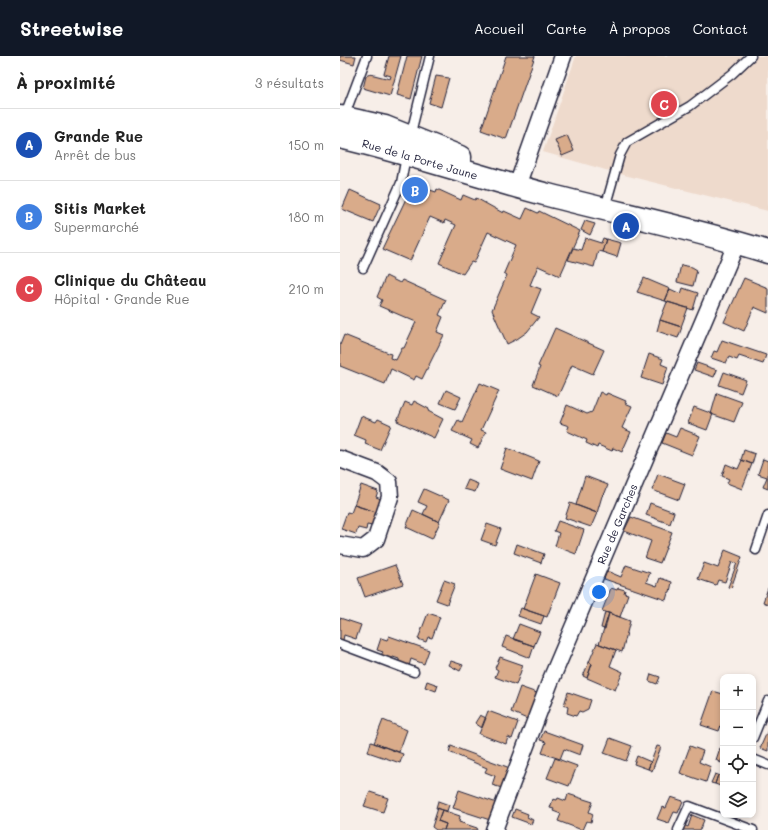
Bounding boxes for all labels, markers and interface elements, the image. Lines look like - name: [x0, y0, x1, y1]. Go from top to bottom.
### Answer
- text: Streetwise: [20, 16, 123, 41]
- text: Accueil: [474, 19, 524, 38]
- text: Carte: [546, 19, 587, 38]
- text: À propos: [609, 19, 671, 38]
- text: Contact: [693, 19, 748, 38]
- text: À proximité: [16, 71, 115, 93]
- text: 3 résultats: [255, 74, 324, 91]
- pin: C: [651, 89, 677, 119]
- text: Grande Rue: [54, 126, 143, 146]
- street label: Rue de la Porte Jaune: [360, 135, 480, 183]
- text: A: [24, 136, 34, 153]
- text: 150 m: [288, 136, 324, 153]
- text: Arrêt de bus: [54, 146, 136, 163]
- pin: B: [402, 175, 428, 205]
- text: Sitis Market: [54, 198, 146, 218]
- text: B: [25, 208, 33, 225]
- text: 180 m: [288, 208, 324, 225]
- pin: A: [613, 211, 639, 241]
- text: Supermarché: [54, 218, 139, 235]
- text: Clinique du Château: [54, 270, 207, 290]
- text: C: [24, 280, 34, 297]
- text: 210 m: [288, 280, 324, 297]
- text: Hôpital · Grande Rue: [54, 290, 189, 307]
- street label: Rue de Garches: [593, 481, 641, 567]
- your location: [589, 582, 609, 602]
- map controls: [720, 674, 756, 818]
- button: +: [720, 674, 756, 710]
- button: −: [720, 710, 756, 746]
- button: locate: [720, 746, 756, 782]
- button: layers: [720, 782, 756, 818]

